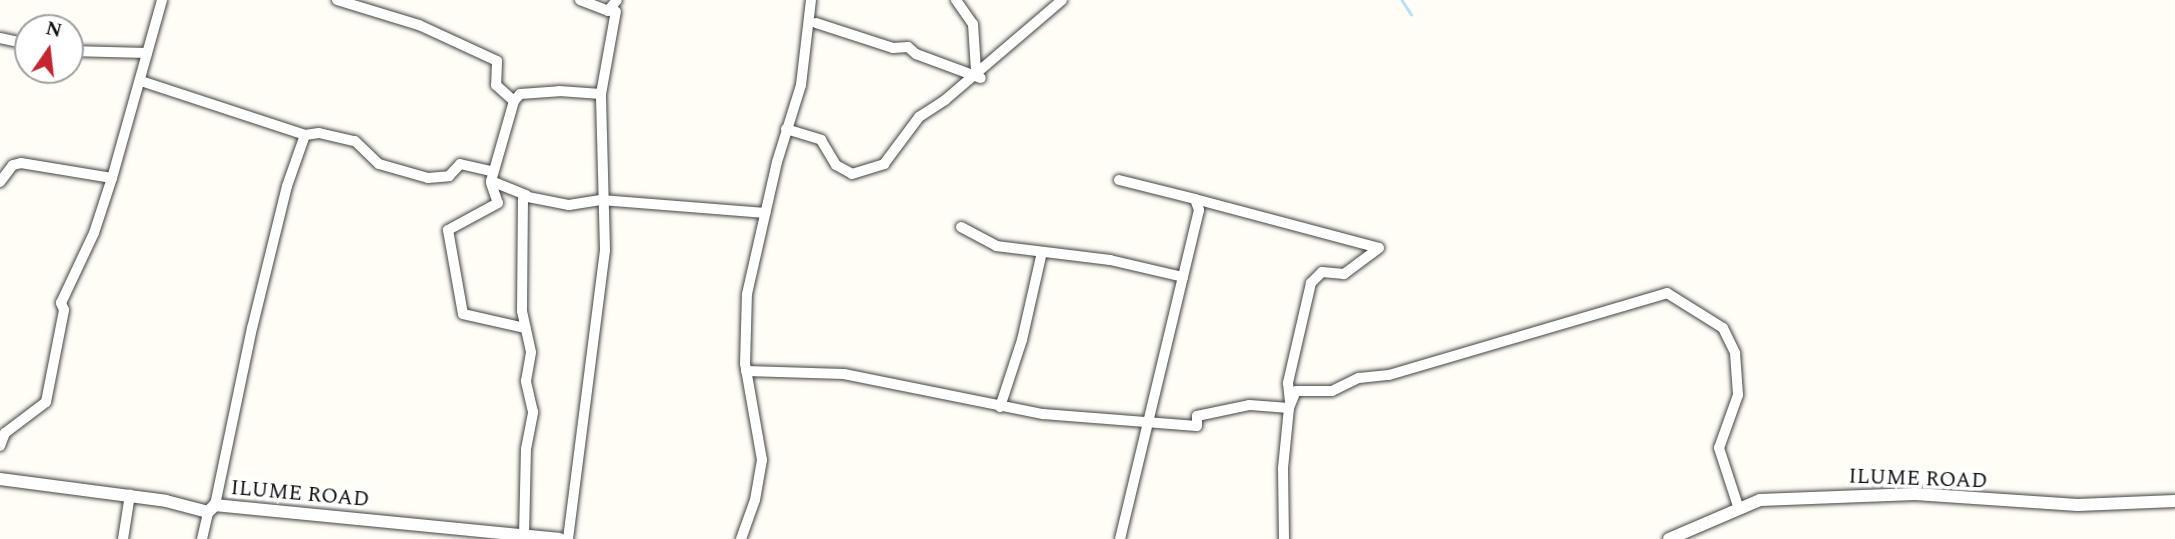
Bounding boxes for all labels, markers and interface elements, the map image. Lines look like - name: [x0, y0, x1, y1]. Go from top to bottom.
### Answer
- north arrow: [14, 14, 84, 84]
- text: N: [43, 14, 65, 46]
- street label: ILUME ROAD: [1848, 464, 1988, 494]
- street label: ILUME ROAD: [230, 475, 370, 513]

